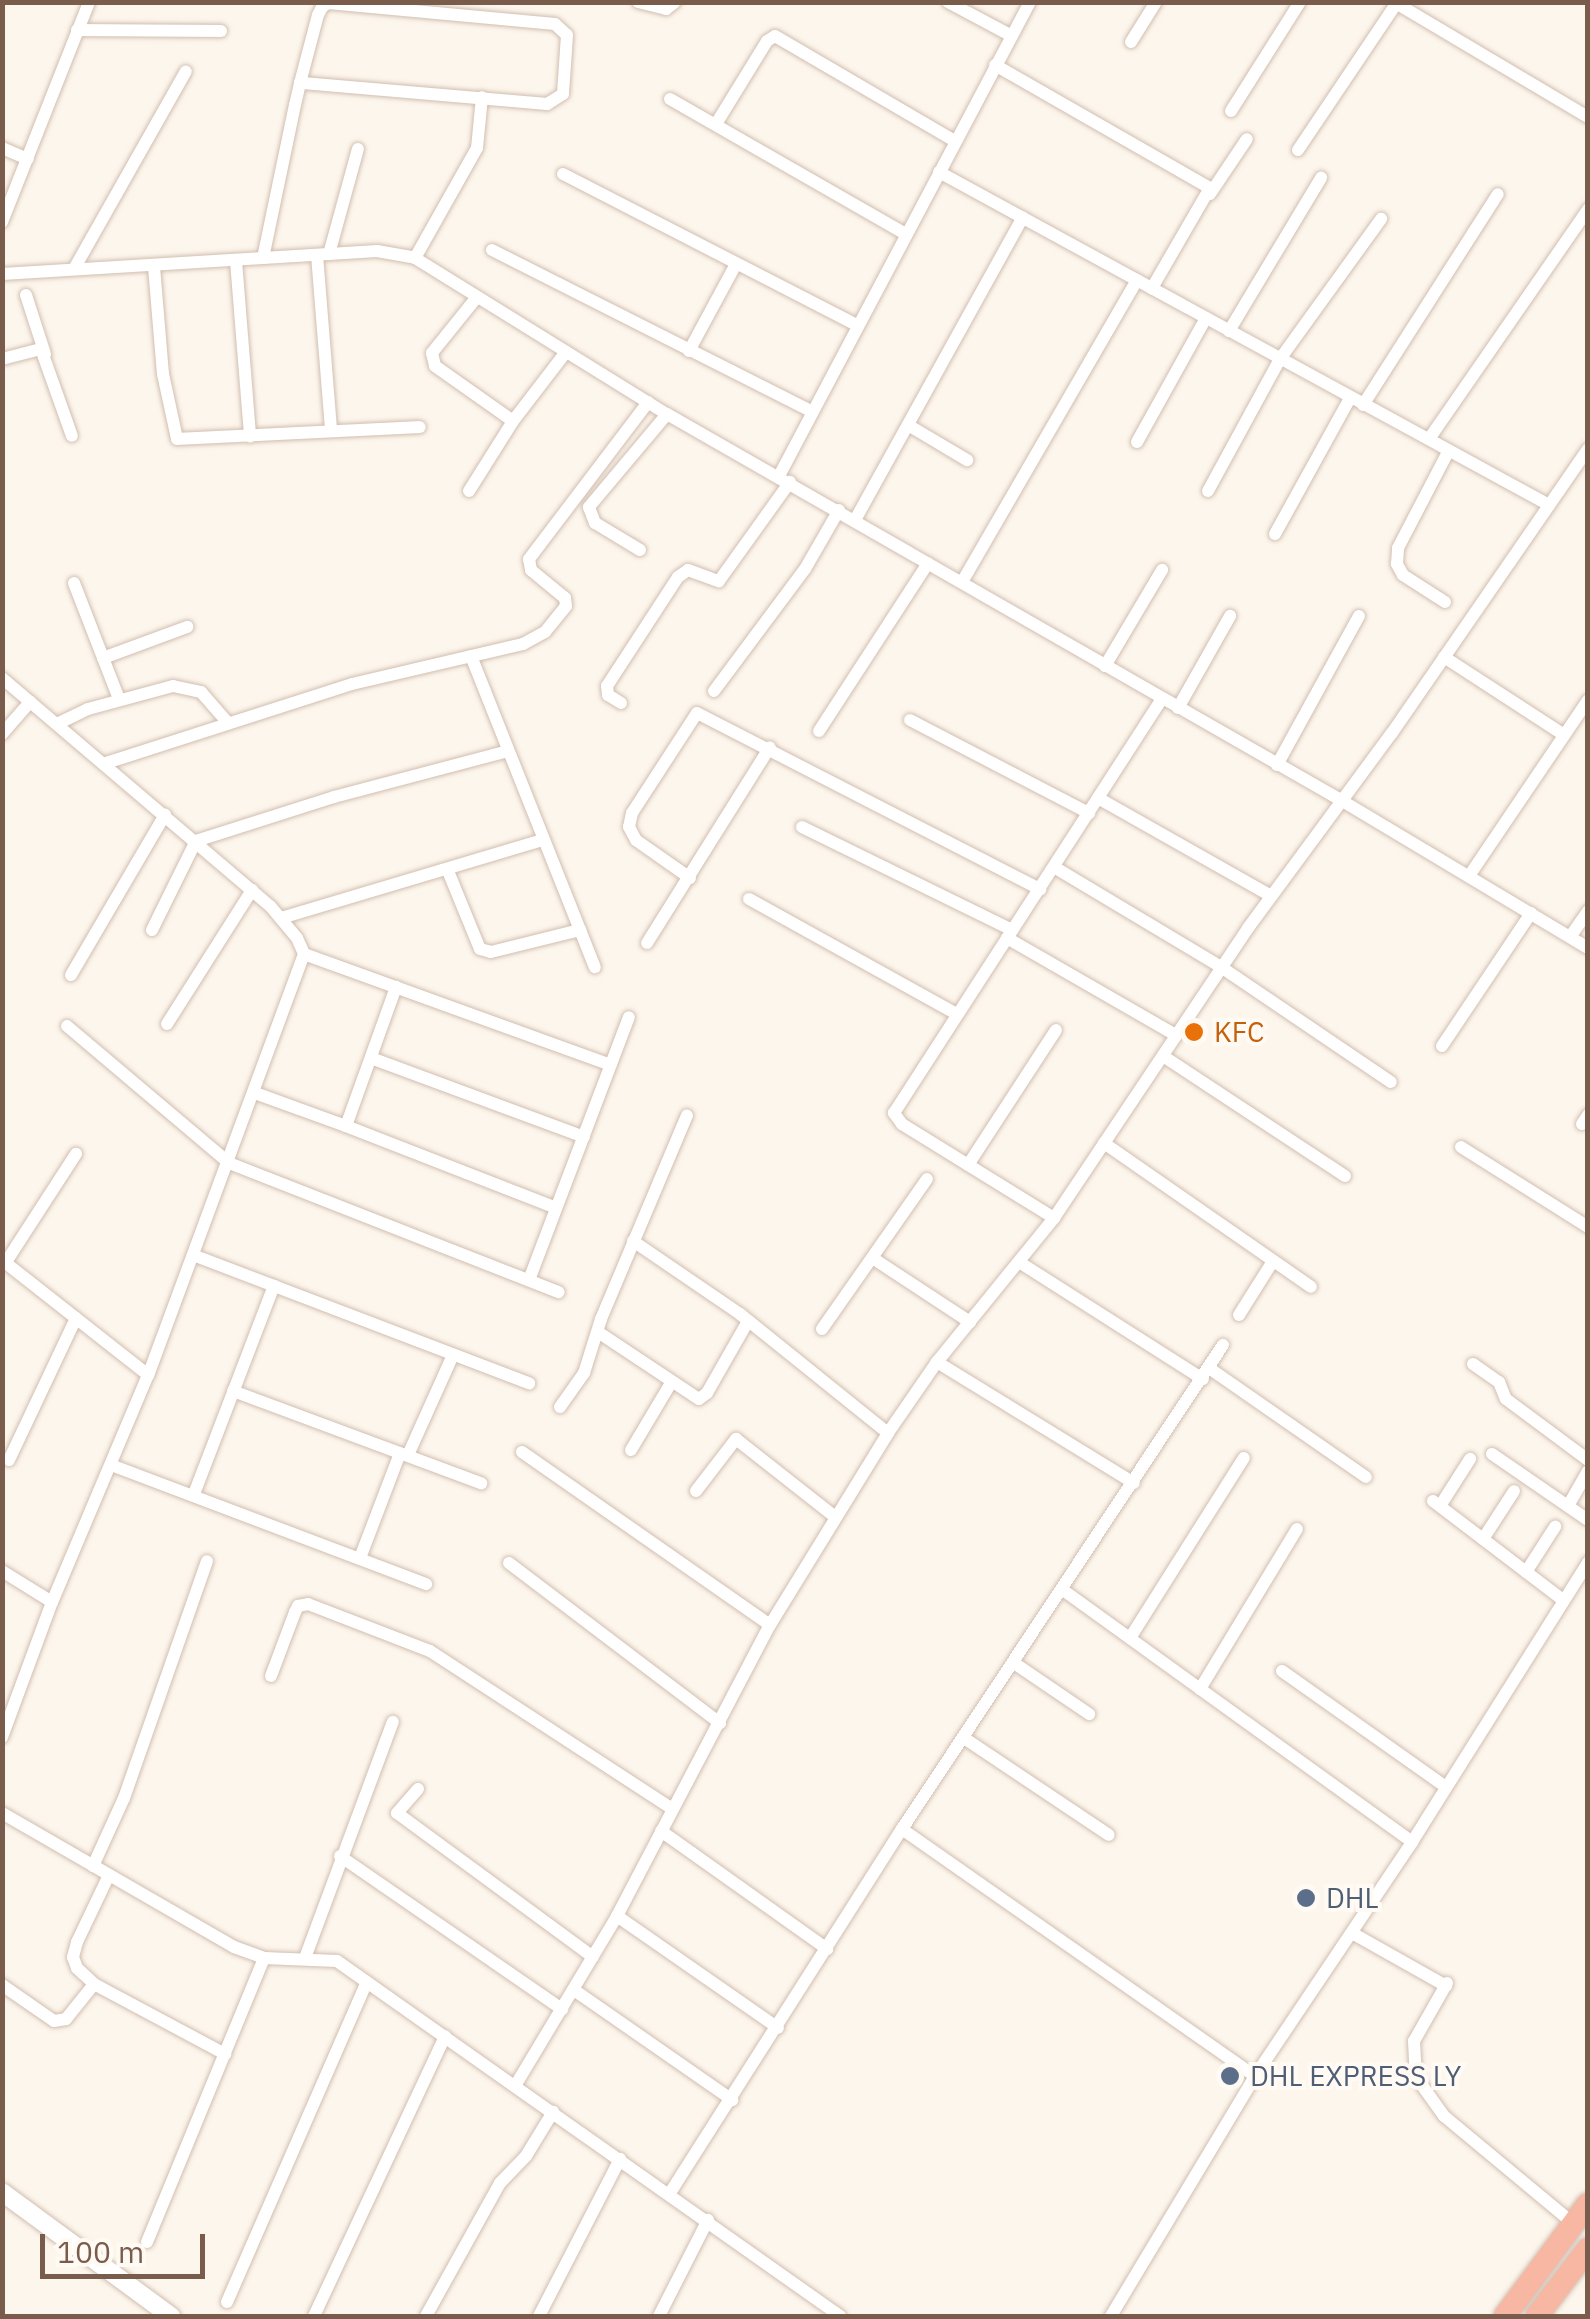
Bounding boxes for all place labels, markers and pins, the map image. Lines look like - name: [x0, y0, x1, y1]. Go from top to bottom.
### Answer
- place label: KFC: [1214, 1015, 1264, 1049]
- marker: KFC: [1183, 1021, 1205, 1043]
- place label: DHL: [1326, 1881, 1379, 1915]
- marker: DHL: [1295, 1887, 1317, 1909]
- place label: DHL EXPRESS LY: [1250, 2059, 1461, 2093]
- marker: DHL EXPRESS LY: [1219, 2065, 1241, 2087]

